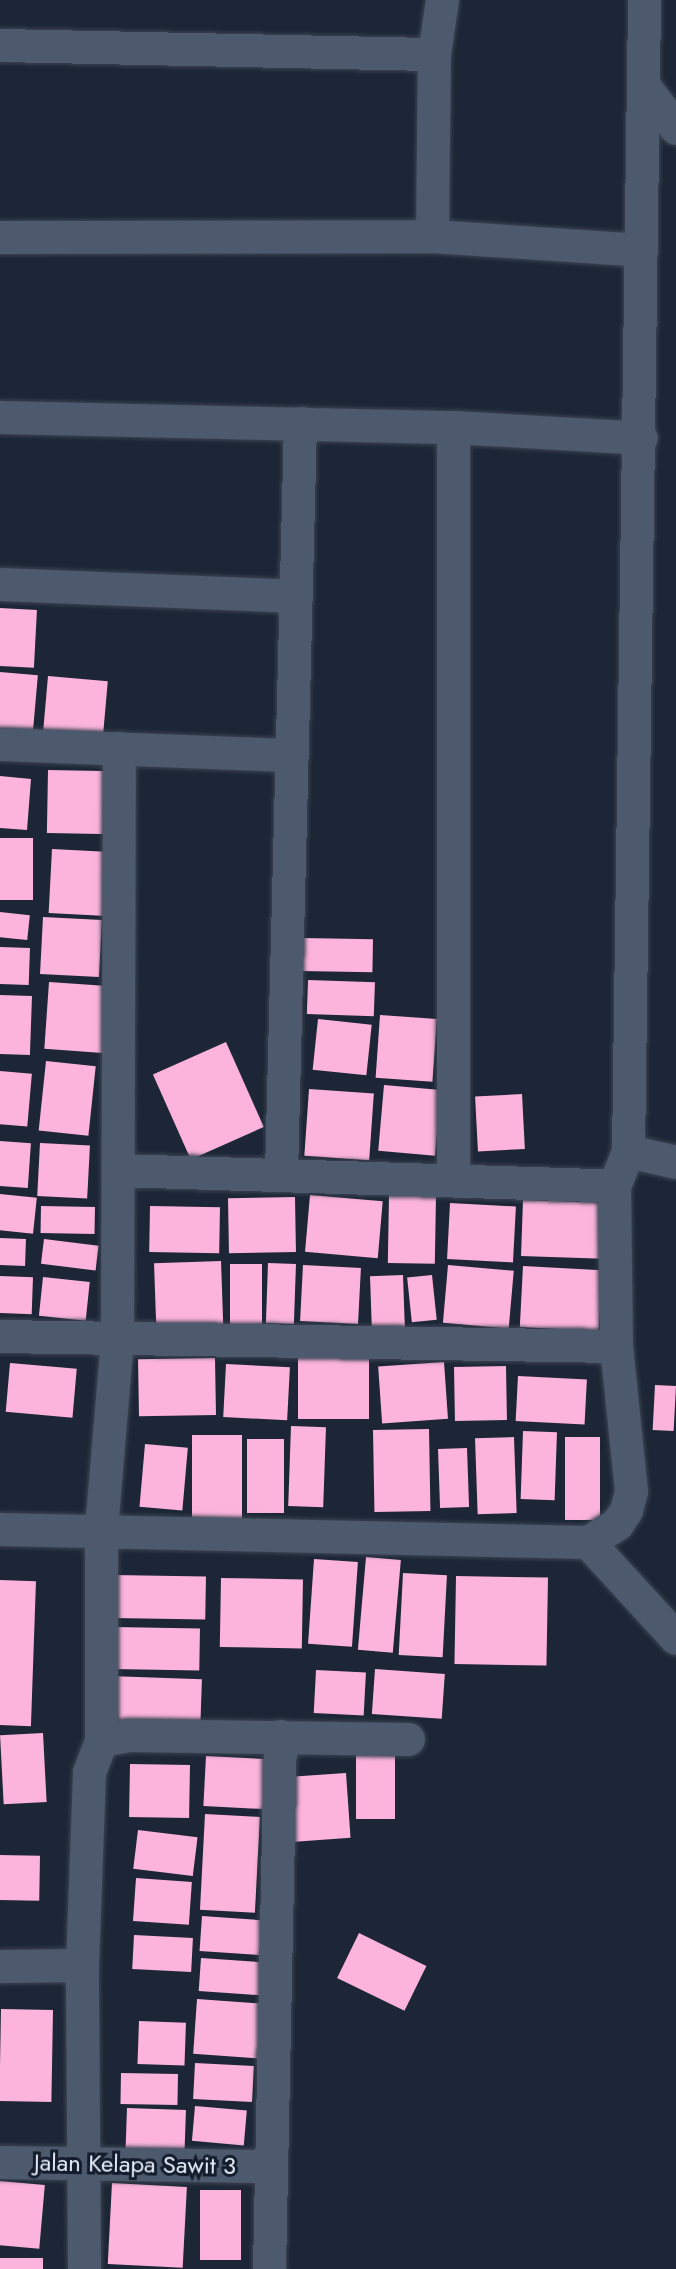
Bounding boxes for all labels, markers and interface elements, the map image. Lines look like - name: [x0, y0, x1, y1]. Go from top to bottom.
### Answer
- street label: Jalan Kelapa Sawit 3: [34, 2148, 236, 2180]

